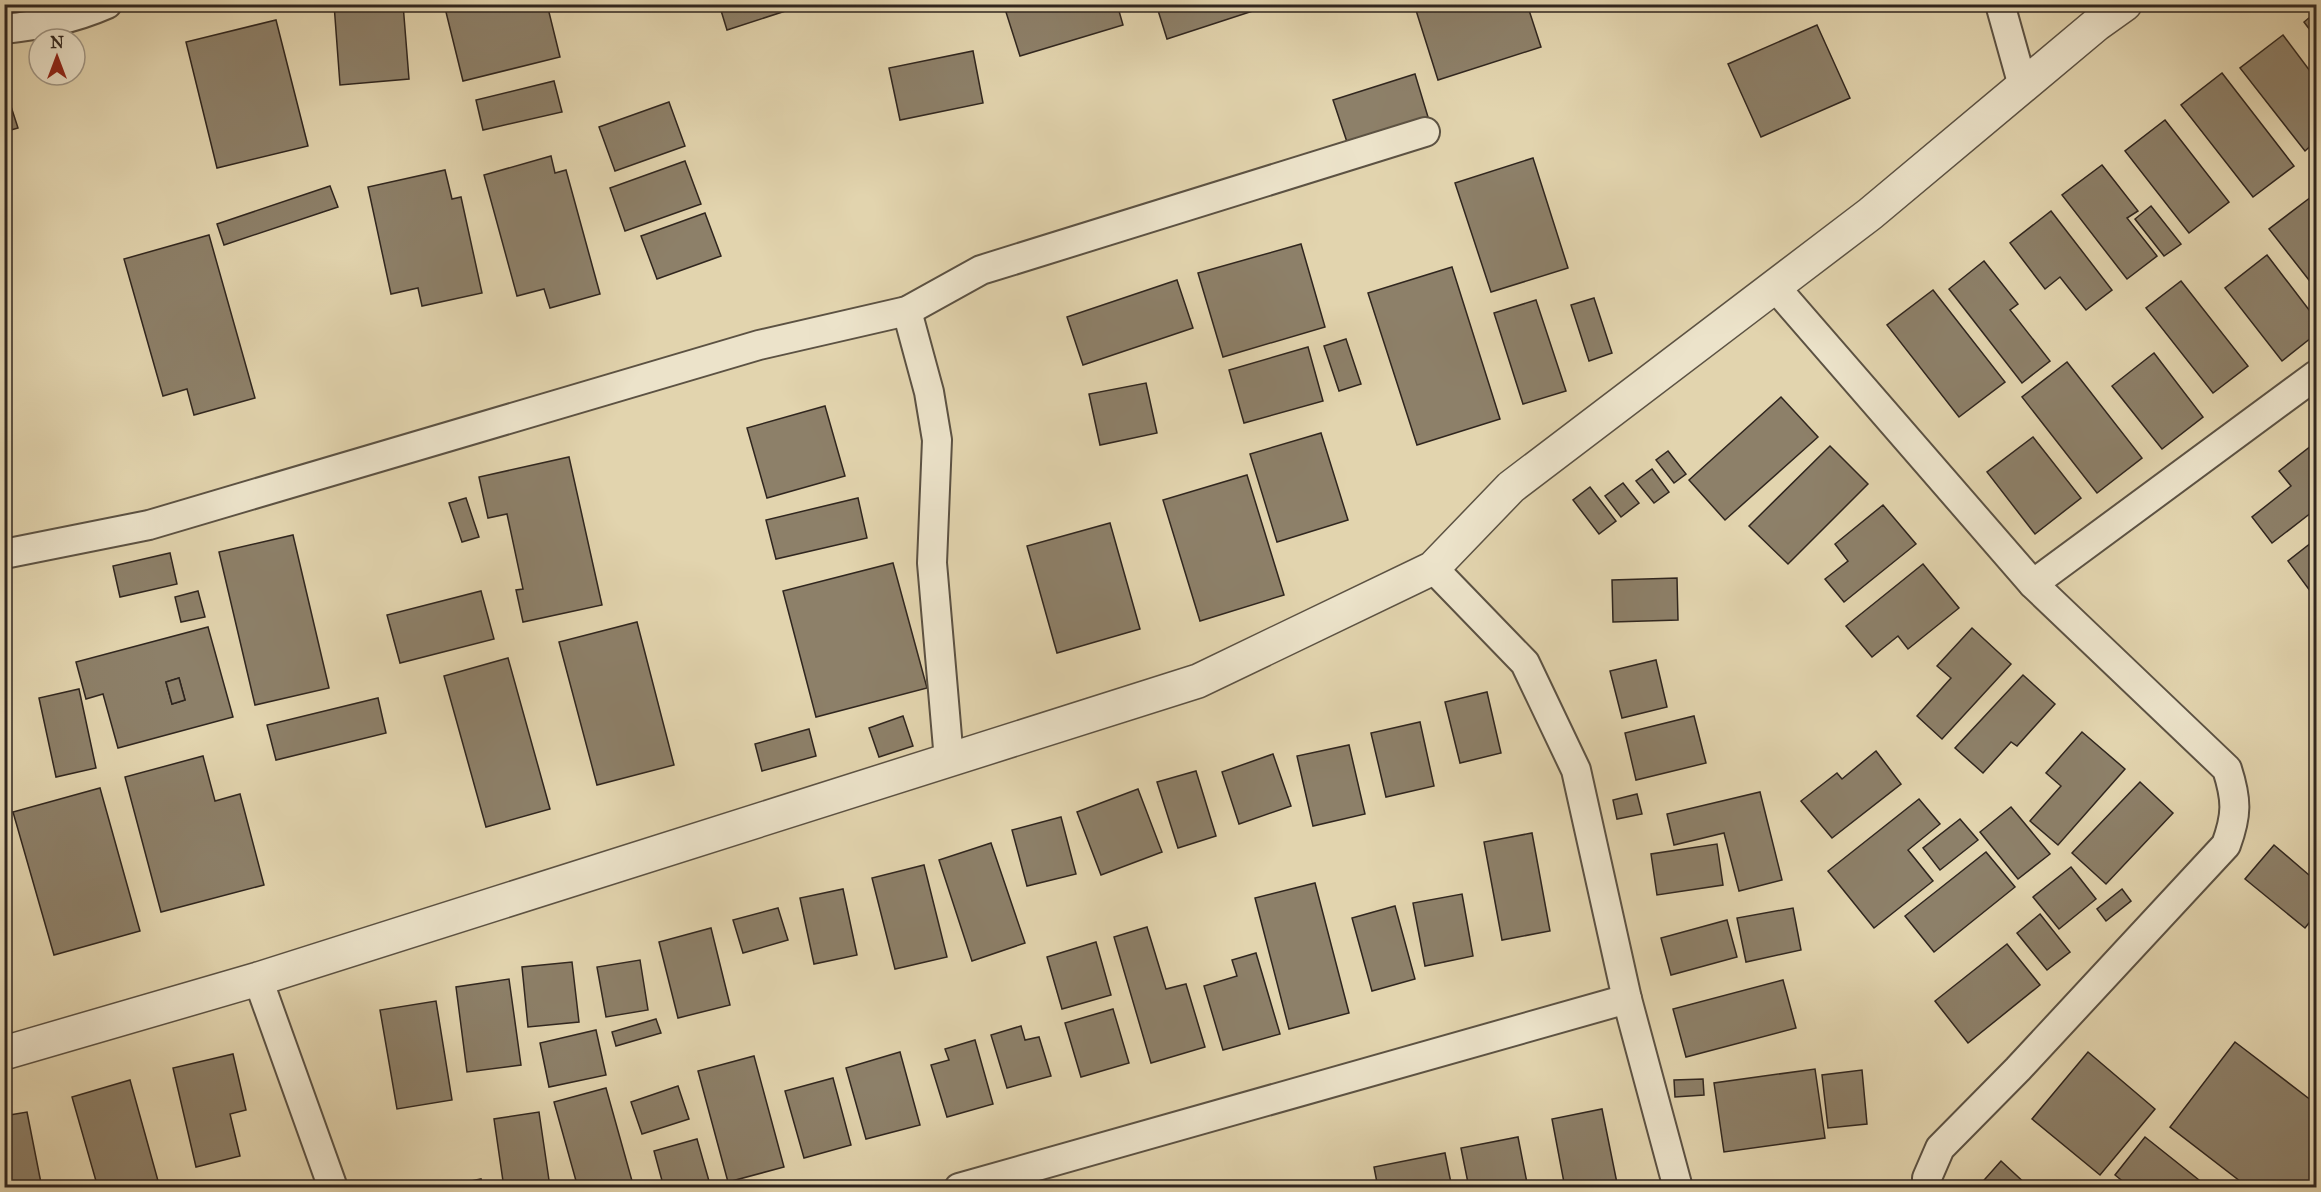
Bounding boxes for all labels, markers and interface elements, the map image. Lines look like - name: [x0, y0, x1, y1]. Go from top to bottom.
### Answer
- north arrow: [27, 27, 87, 87]
- text: N: [50, 33, 64, 52]

